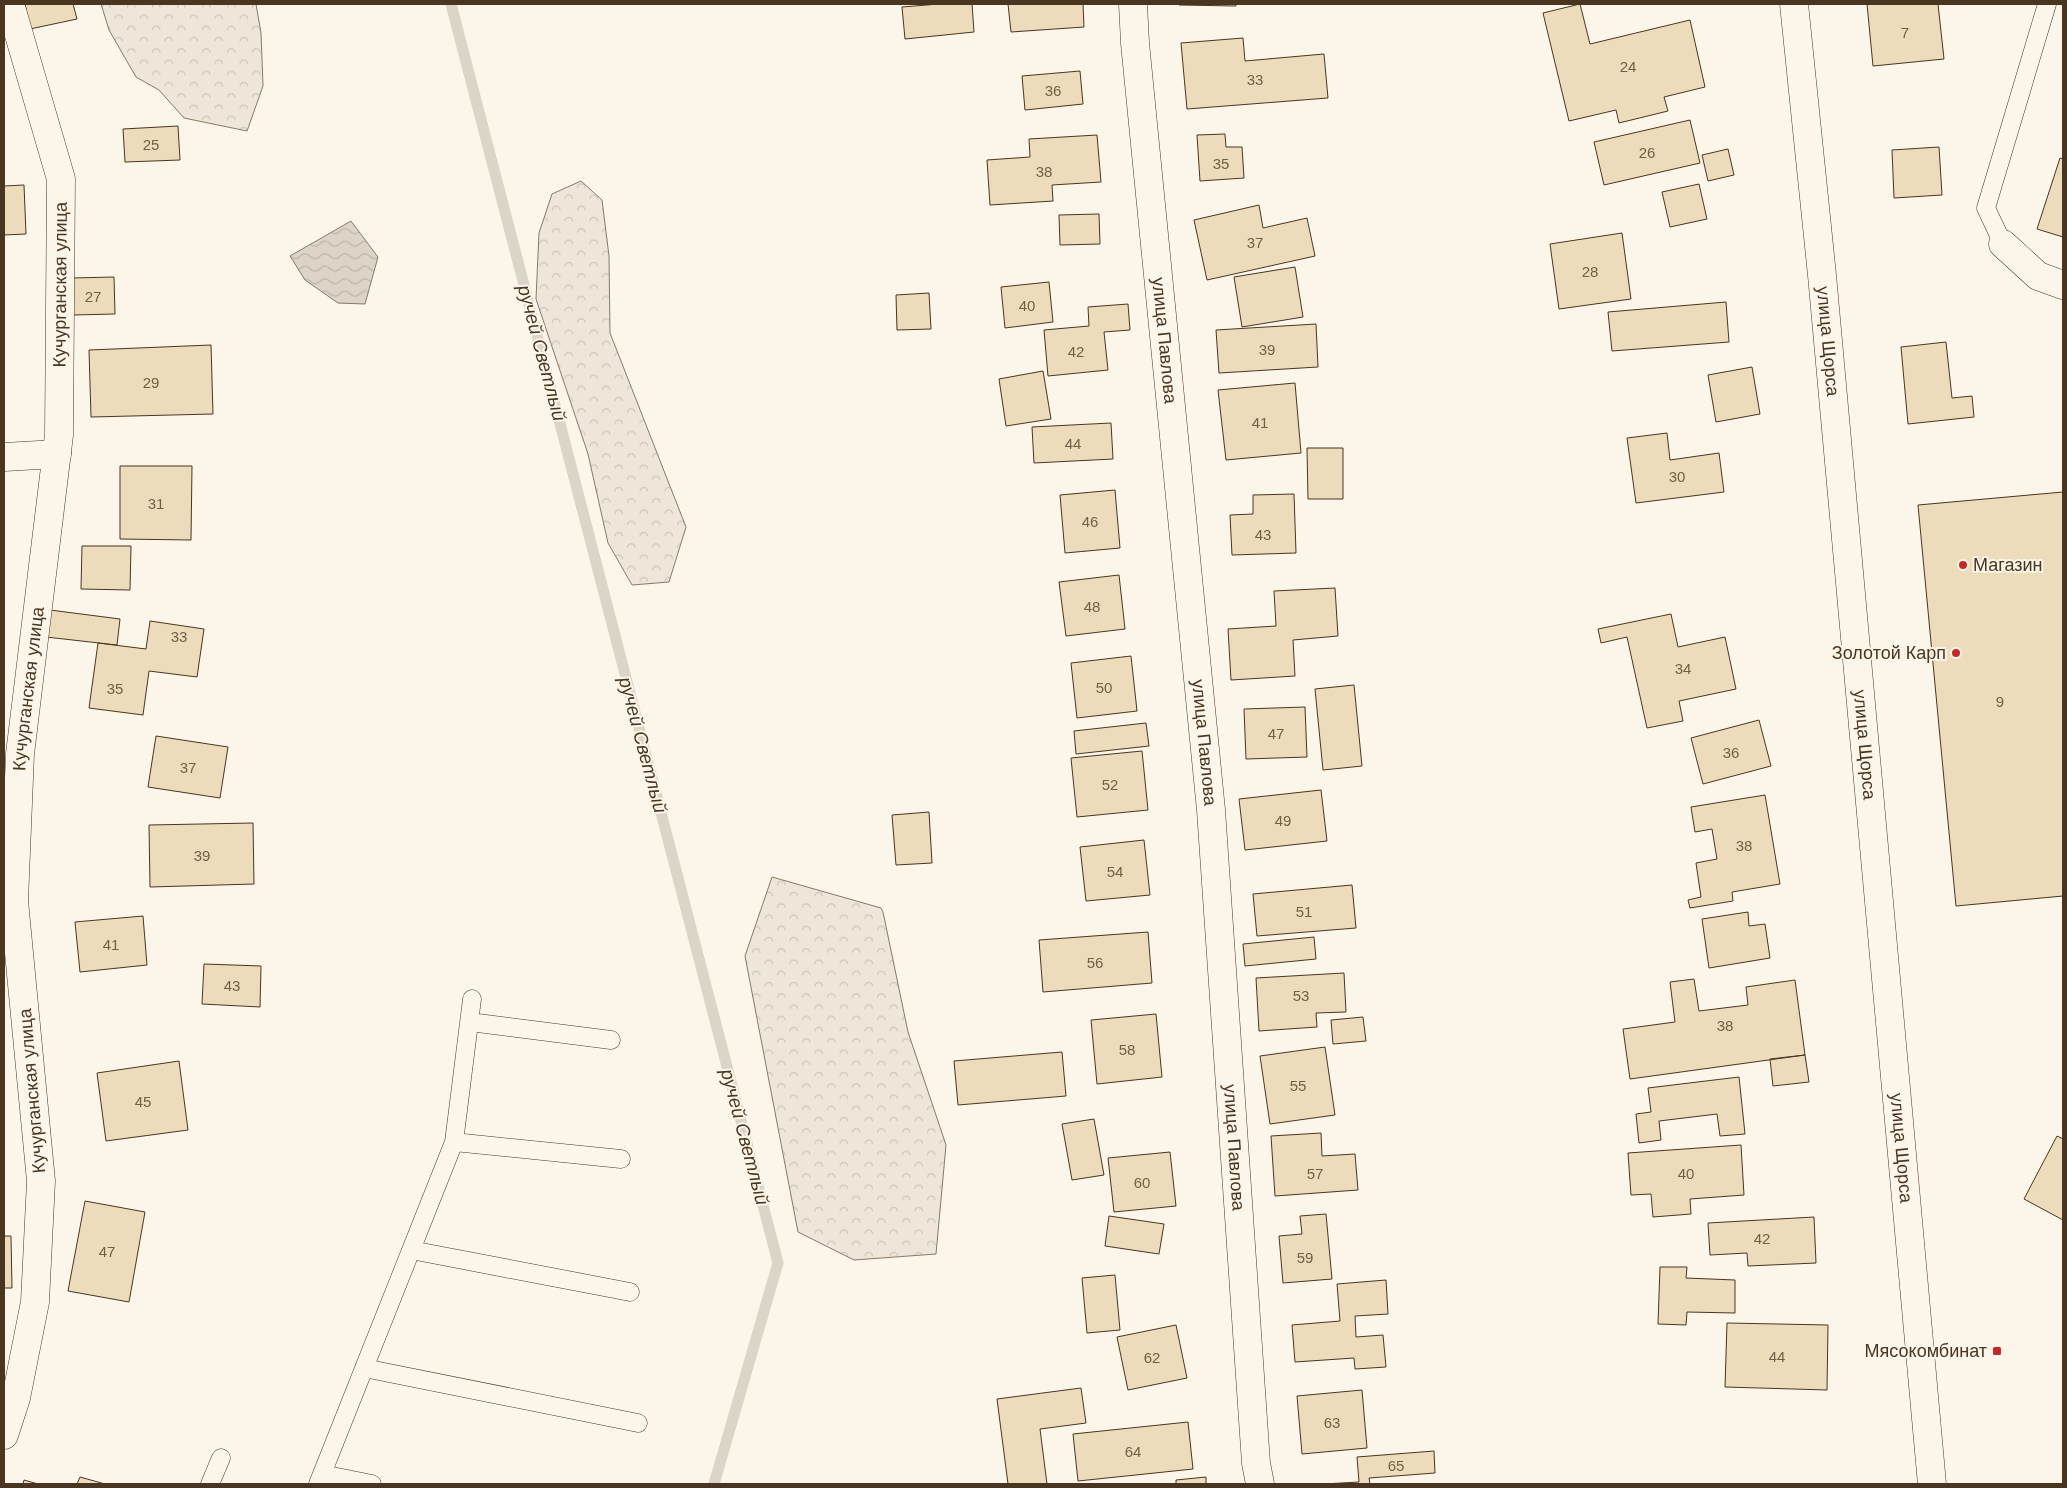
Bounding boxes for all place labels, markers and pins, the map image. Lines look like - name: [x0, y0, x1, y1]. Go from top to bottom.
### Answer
- place label: Магазин: [1973, 555, 2042, 575]
- marker: Магазин: [1957, 559, 1969, 571]
- place label: Золотой Карп: [1832, 643, 1946, 663]
- marker: Золотой Карп: [1950, 647, 1962, 659]
- place label: Мясокомбинат: [1865, 1341, 1987, 1361]
- marker: Мясокомбинат: [1991, 1345, 2003, 1357]

